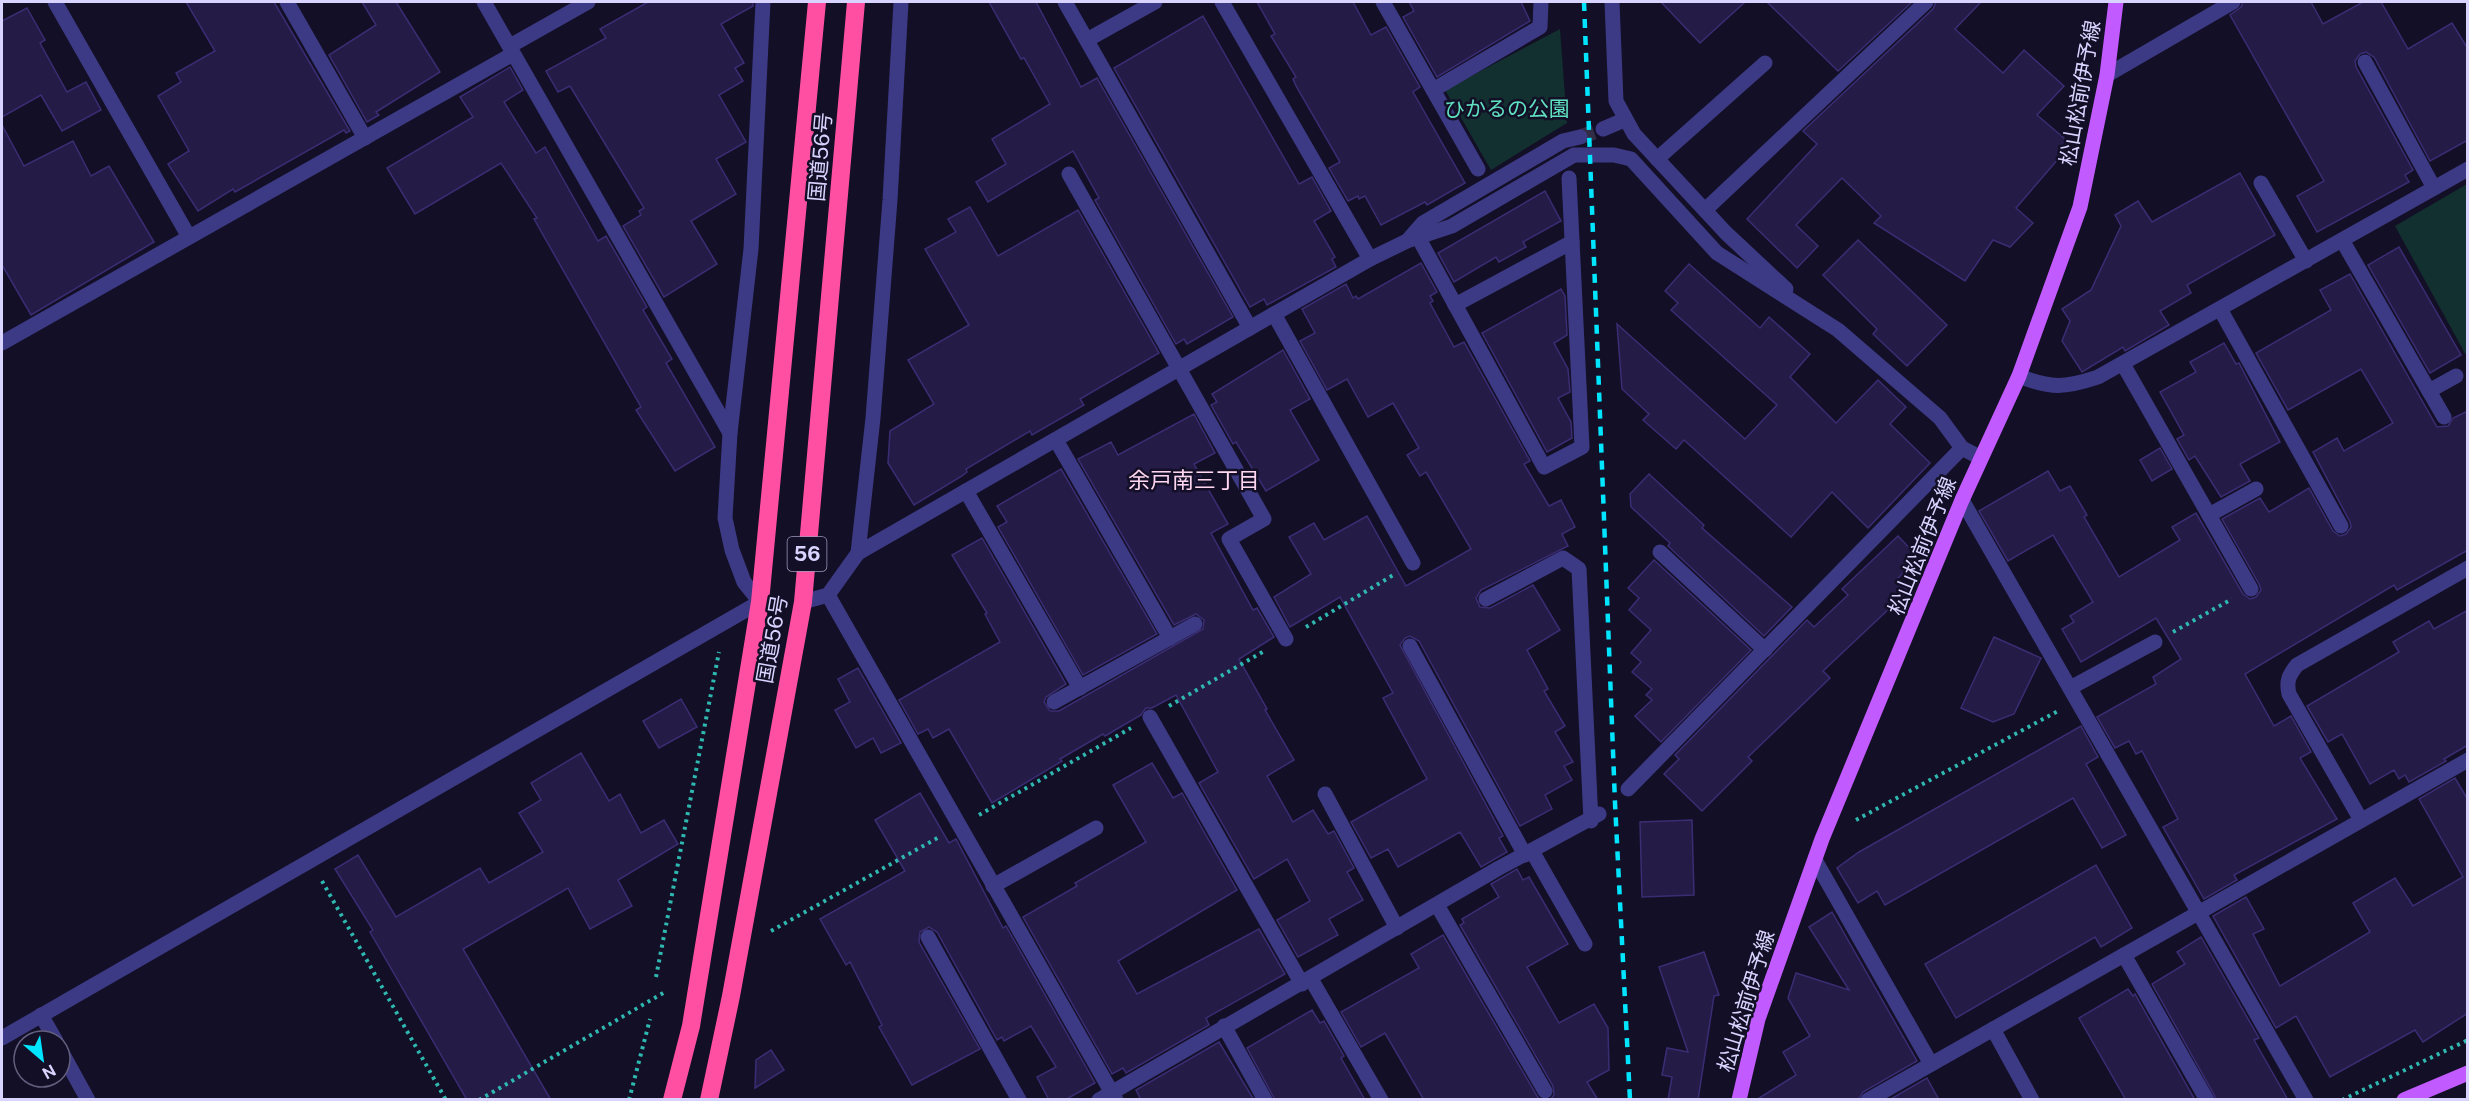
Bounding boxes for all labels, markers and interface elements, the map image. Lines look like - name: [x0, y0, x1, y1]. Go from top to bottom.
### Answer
- street label: 松山松前伊予線: [2055, 18, 2105, 168]
- park label: ひかるの公園: [1444, 96, 1570, 121]
- street label: 国道56号: [804, 111, 836, 203]
- district label: 余戸南三丁目: [1128, 467, 1260, 493]
- street label: 松山松前伊予線: [1883, 473, 1961, 619]
- road number: 56: [788, 537, 826, 571]
- street label: 国道56号: [752, 593, 792, 685]
- street label: 松山松前伊予線: [1713, 927, 1779, 1075]
- north arrow: [12, 1029, 72, 1089]
- text: N: [39, 1060, 59, 1083]

